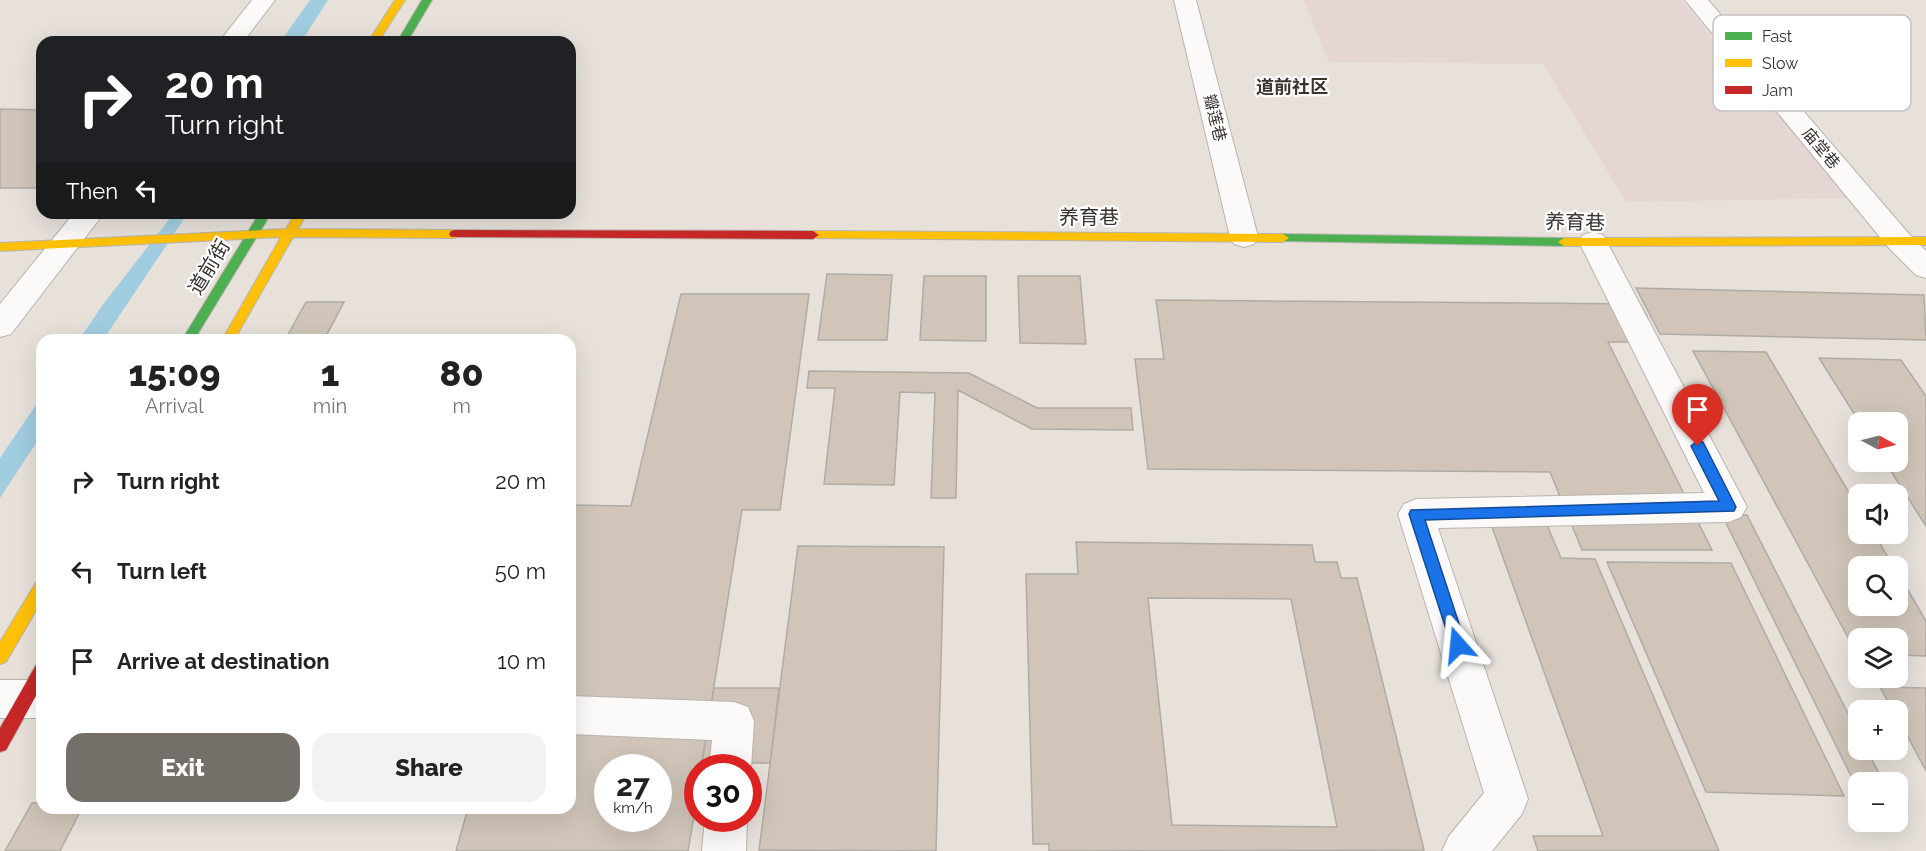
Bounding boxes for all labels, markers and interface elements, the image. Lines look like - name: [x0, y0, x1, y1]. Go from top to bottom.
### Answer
- legend: [1713, 15, 1911, 111]
- text: Fast: [1762, 27, 1793, 46]
- text: Slow: [1762, 54, 1798, 73]
- text: 20 m: [165, 59, 264, 108]
- icon: right: [66, 60, 144, 138]
- district label: 道前社区: [1256, 76, 1328, 97]
- text: Jam: [1762, 81, 1793, 100]
- street label: 瓣莲巷: [1200, 92, 1230, 144]
- text: Turn right: [165, 109, 284, 140]
- street label: 庙堂巷: [1798, 124, 1844, 172]
- icon: left: [130, 174, 163, 207]
- text: Then: [66, 178, 118, 204]
- street label: 养育巷: [1059, 205, 1119, 229]
- street label: 养育巷: [1545, 209, 1605, 235]
- street label: 道前街: [183, 235, 235, 299]
- text: 15:09: [128, 352, 220, 394]
- text: 1: [321, 352, 339, 394]
- text: 80: [440, 352, 484, 394]
- pin: [1672, 384, 1723, 446]
- icon: arrive: [1681, 393, 1714, 426]
- text: Arrival: [145, 394, 204, 418]
- text: min: [313, 394, 347, 418]
- text: m: [452, 394, 471, 418]
- north arrow: [1848, 412, 1908, 472]
- map controls: [1848, 412, 1908, 832]
- icon: right: [66, 465, 99, 498]
- text: Turn right: [117, 468, 220, 494]
- text: 20 m: [495, 468, 546, 494]
- button: sound: [1848, 484, 1908, 544]
- icon: left: [66, 555, 99, 588]
- button: search: [1848, 556, 1908, 616]
- text: Turn left: [117, 558, 207, 584]
- text: 50 m: [495, 558, 546, 584]
- position arrow: [1426, 613, 1490, 677]
- button: layers: [1848, 628, 1908, 688]
- icon: arrive: [66, 645, 99, 678]
- text: Arrive at destination: [117, 648, 330, 674]
- text: 10 m: [497, 648, 546, 674]
- button: +: [1848, 700, 1908, 760]
- button: Exit: [66, 733, 300, 802]
- button: Share: [312, 733, 546, 802]
- speed limit sign: 30: [684, 754, 762, 832]
- text: 27: [616, 768, 650, 803]
- button: −: [1848, 772, 1908, 832]
- text: km/h: [613, 799, 653, 817]

